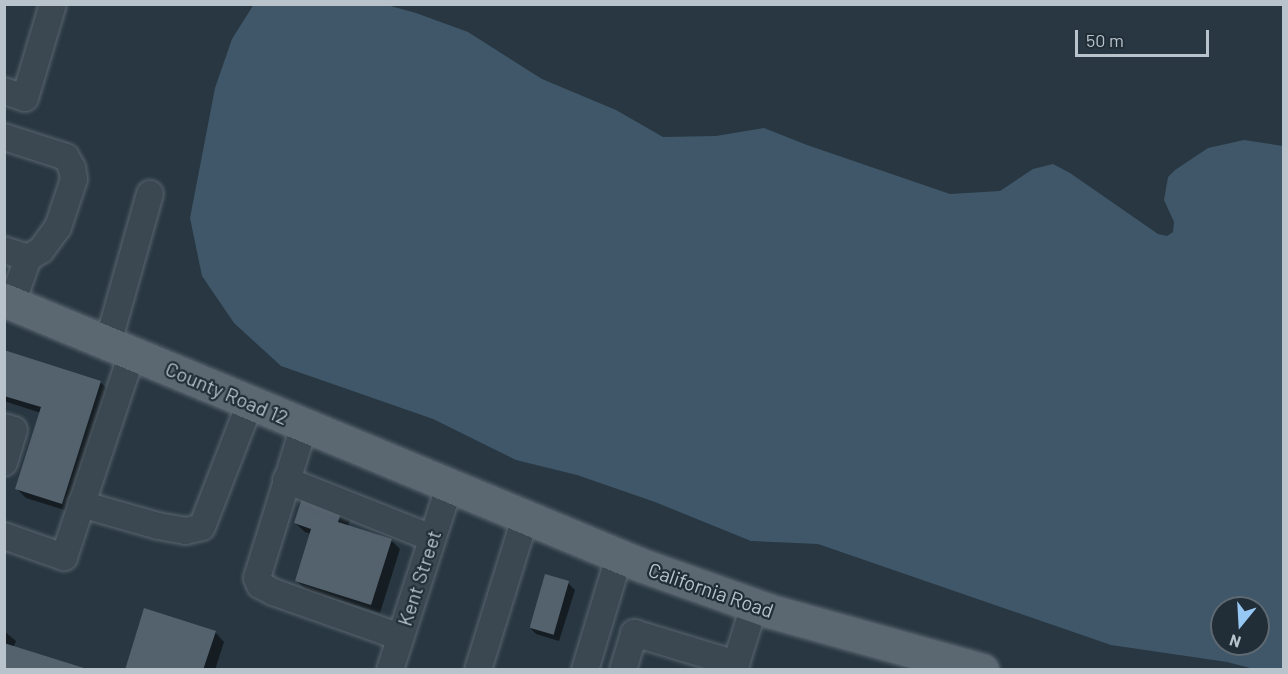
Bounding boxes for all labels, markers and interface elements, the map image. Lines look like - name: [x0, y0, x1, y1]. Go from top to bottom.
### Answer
- scale bar: [1078, 18, 1212, 56]
- text: 50 m: [1086, 29, 1124, 51]
- street label: County Road 12: [162, 356, 292, 430]
- street label: Kent Street: [392, 527, 446, 629]
- street label: California Road: [645, 557, 777, 623]
- north arrow: [1210, 596, 1270, 656]
- text: N: [1227, 631, 1243, 652]

